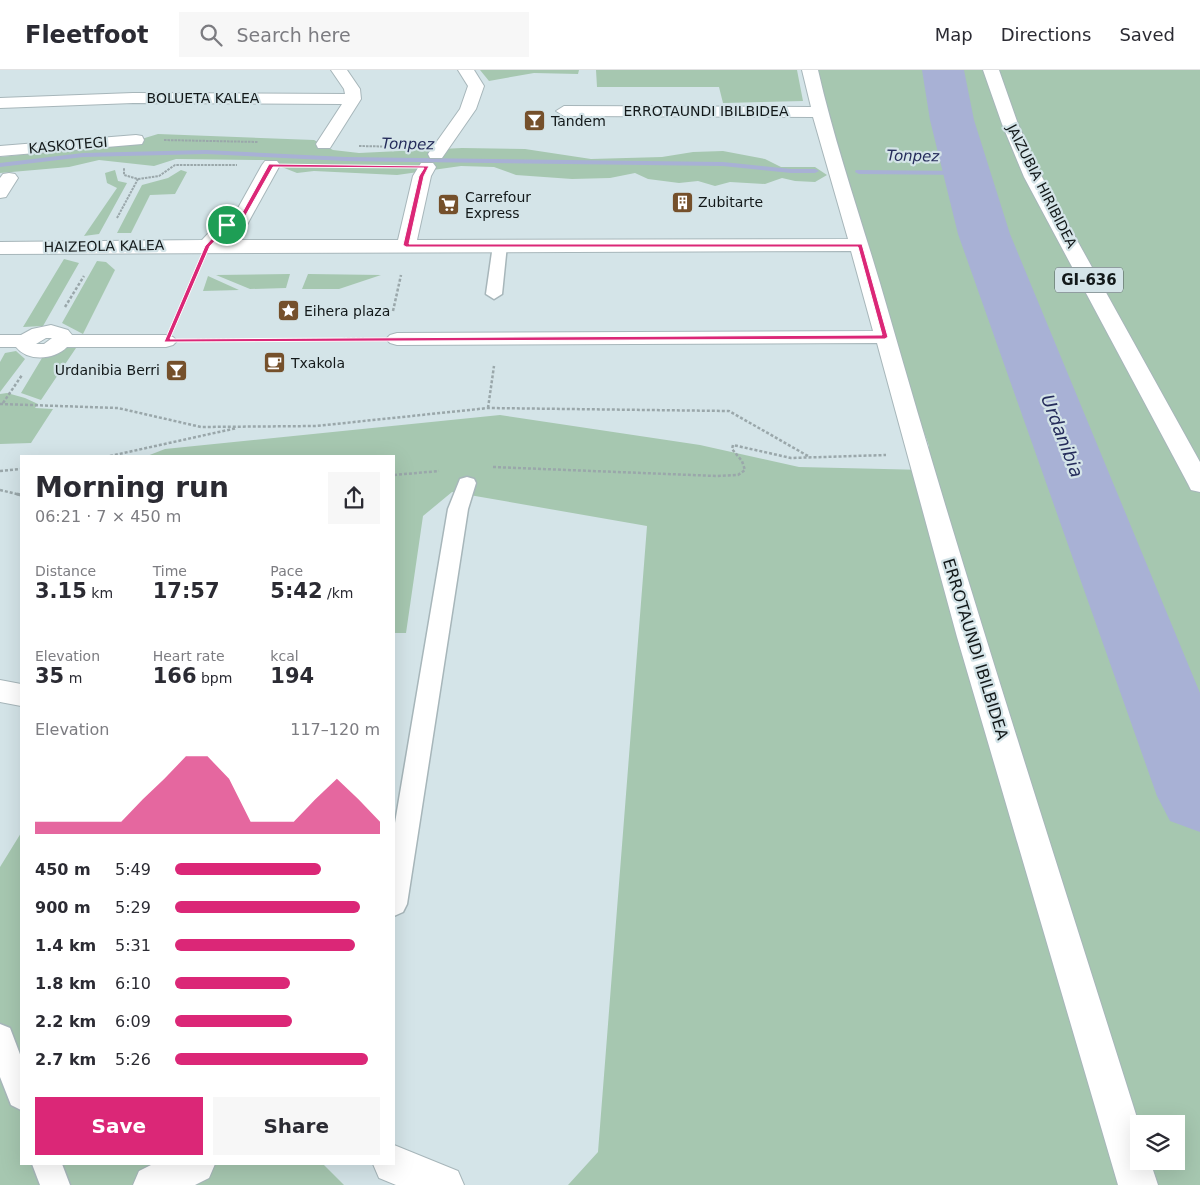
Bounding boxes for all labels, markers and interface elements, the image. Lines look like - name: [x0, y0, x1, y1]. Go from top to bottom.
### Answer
- search box: [179, 12, 529, 57]
- text: Fleetfoot: [25, 21, 149, 49]
- icon: search: [197, 21, 225, 49]
- text: Search here: [237, 24, 351, 46]
- text: Map: [935, 24, 973, 45]
- text: Directions: [1001, 24, 1091, 45]
- text: Saved: [1119, 24, 1175, 45]
- street label: BOLUETA KALEA: [147, 90, 260, 106]
- street label: ERROTAUNDI IBILBIDEA: [623, 103, 789, 119]
- bar icon: Tandem: [523, 109, 547, 133]
- place label: Tandem: [550, 113, 606, 129]
- street label: JAIZUBIA HIRIBIDEA: [1003, 121, 1080, 251]
- street label: KASKOTEGI: [28, 134, 108, 156]
- water label: Tonpez: [382, 135, 436, 153]
- water label: Tonpez: [887, 147, 941, 165]
- place label: Carrefour Express: [465, 189, 531, 221]
- building icon: Zubitarte: [670, 190, 694, 214]
- supermarket icon: Carrefour Express: [437, 193, 461, 217]
- place label: Zubitarte: [698, 194, 763, 210]
- pin: [206, 204, 248, 246]
- icon: arrive: [213, 211, 241, 239]
- street label: HAIZEOLA KALEA: [44, 237, 165, 255]
- road number: GI-636: [1055, 268, 1123, 292]
- place icon: Eihera plaza: [276, 299, 300, 323]
- place label: Eihera plaza: [304, 303, 390, 319]
- cafe icon: Txakola: [263, 351, 287, 375]
- place label: Txakola: [290, 355, 345, 371]
- bar icon: Urdanibia Berri: [164, 358, 188, 382]
- place label: Urdanibia Berri: [55, 362, 160, 378]
- water label: Urdanibia: [1037, 391, 1088, 480]
- text: Morning run: [35, 471, 229, 504]
- button: share: [328, 472, 380, 524]
- text: 06:21 · 7 × 450 m: [35, 507, 181, 526]
- street label: ERROTAUNDI IBILBIDEA: [939, 556, 1012, 742]
- text: Distance: [35, 563, 96, 579]
- text: Time: [153, 563, 187, 579]
- text: Pace: [270, 563, 303, 579]
- text: 3.15: [35, 579, 87, 603]
- text: 17:57: [153, 579, 220, 603]
- text: 5:42: [270, 579, 323, 603]
- text: km: [87, 585, 113, 601]
- text: /km: [323, 585, 353, 601]
- text: Elevation: [35, 648, 100, 664]
- text: Heart rate: [153, 648, 225, 664]
- text: kcal: [270, 648, 299, 664]
- text: 35: [35, 664, 64, 688]
- text: 166: [153, 664, 197, 688]
- text: 194: [270, 664, 314, 688]
- text: m: [64, 670, 82, 686]
- text: bpm: [197, 670, 232, 686]
- text: Elevation: [35, 720, 109, 739]
- text: 117–120 m: [290, 720, 380, 739]
- text: 450 m: [35, 860, 91, 879]
- text: 5:49: [115, 860, 151, 879]
- text: 900 m: [35, 898, 91, 917]
- text: 5:29: [115, 898, 151, 917]
- text: 1.4 km: [35, 936, 96, 955]
- text: 5:31: [115, 936, 151, 955]
- text: 1.8 km: [35, 974, 96, 993]
- text: 6:10: [115, 974, 151, 993]
- text: 2.2 km: [35, 1012, 96, 1031]
- text: 6:09: [115, 1012, 151, 1031]
- text: 2.7 km: [35, 1050, 96, 1069]
- text: 5:26: [115, 1050, 151, 1069]
- button: Save: [35, 1097, 203, 1155]
- button: Share: [213, 1097, 380, 1155]
- map controls: [1130, 1115, 1185, 1170]
- button: layers: [1130, 1115, 1185, 1170]

